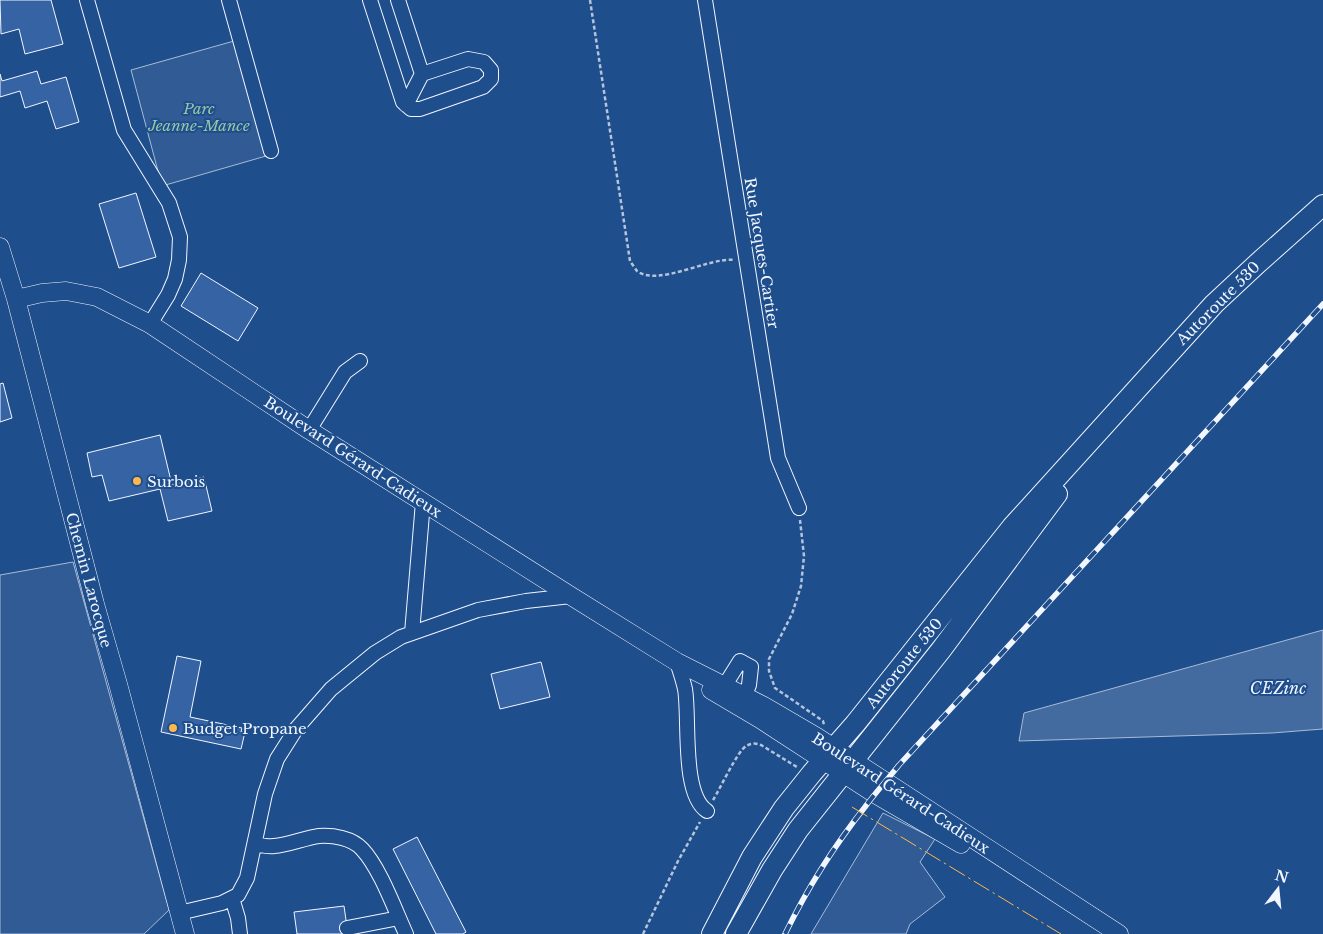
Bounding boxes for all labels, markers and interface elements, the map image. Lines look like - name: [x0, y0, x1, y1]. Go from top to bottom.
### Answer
- park label: Parc Jeanne-Mance: [147, 99, 250, 135]
- street label: Rue Jacques-Cartier: [741, 176, 783, 331]
- street label: Autoroute 530: [1171, 257, 1264, 350]
- street label: Boulevard Gérard-Cadieux: [261, 392, 445, 522]
- place label: Surbois: [147, 472, 206, 491]
- marker: Surbois: [131, 475, 143, 487]
- street label: Chemin Larocque: [62, 510, 116, 650]
- street label: Autoroute 530: [861, 614, 946, 713]
- water label: CEZinc: [1250, 678, 1306, 698]
- place label: Budget Propane: [183, 719, 307, 738]
- marker: Budget Propane: [167, 722, 179, 734]
- street label: Boulevard Gérard-Cadieux: [809, 728, 993, 858]
- north arrow: [1253, 864, 1303, 914]
- text: N: [1273, 866, 1290, 887]

